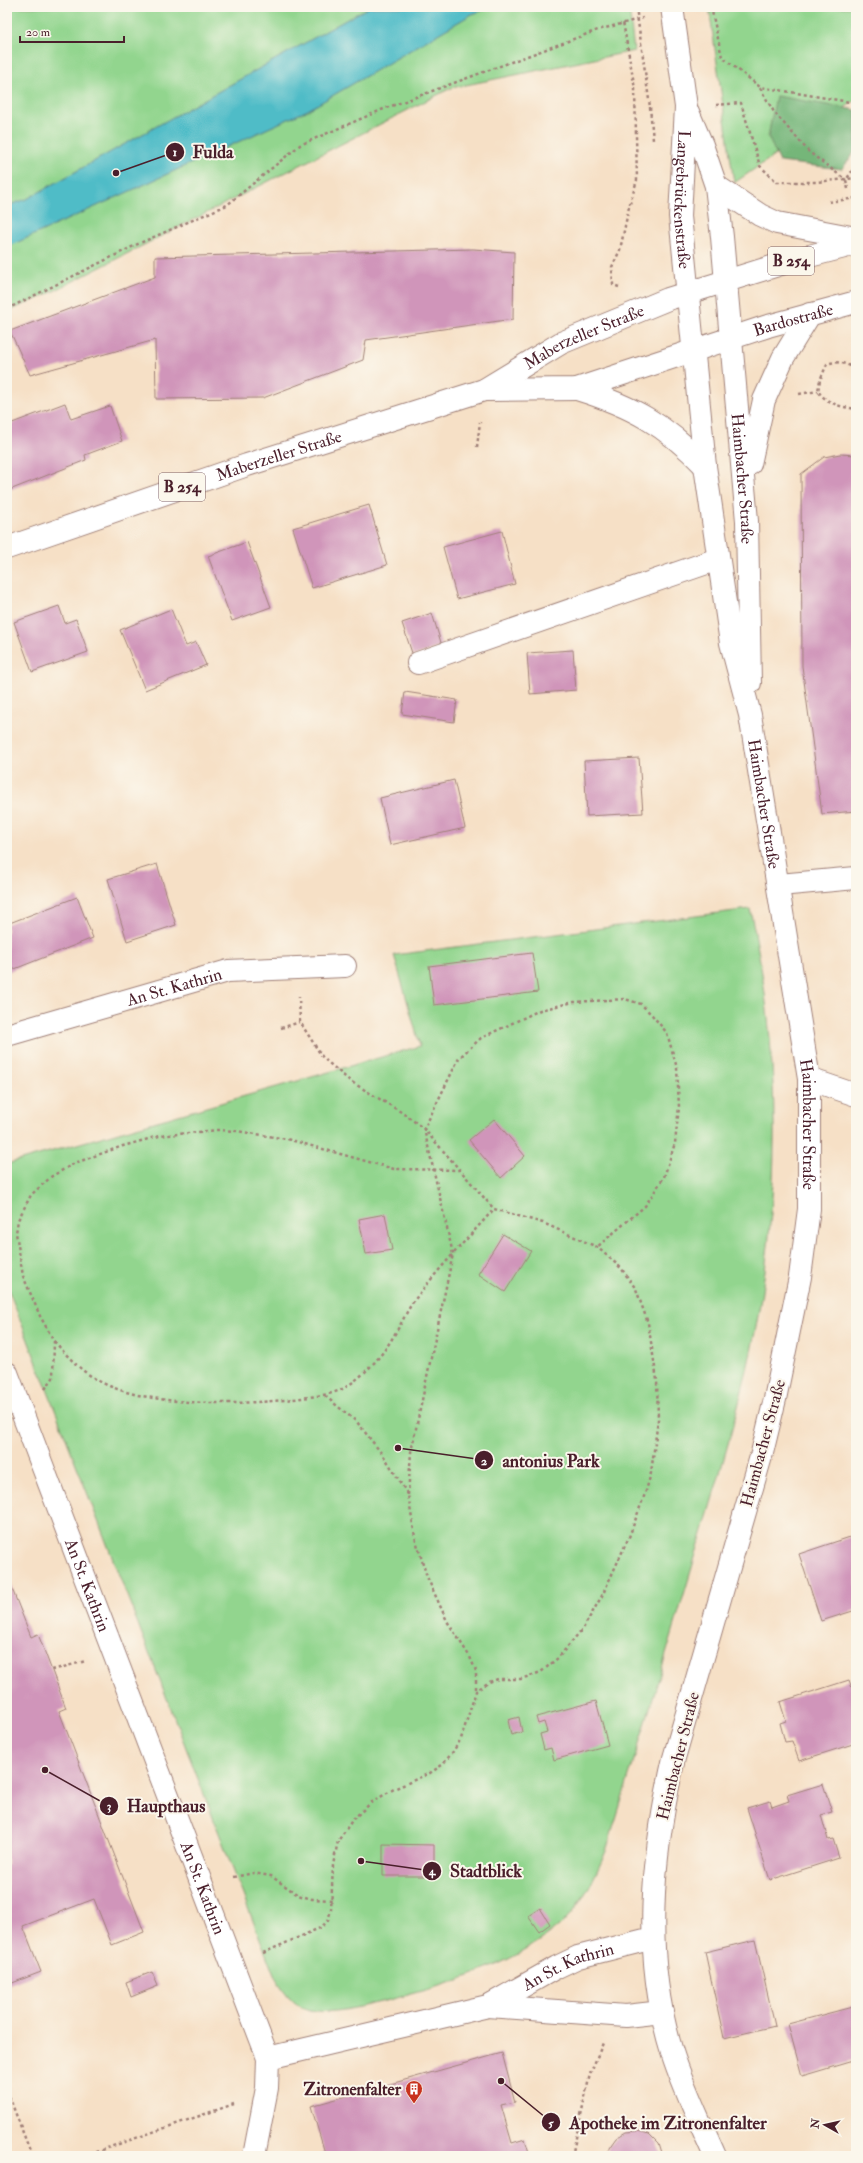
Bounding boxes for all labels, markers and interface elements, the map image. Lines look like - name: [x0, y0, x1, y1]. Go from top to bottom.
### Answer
- scale bar: [20, 18, 124, 44]
- text: 20 m: [26, 25, 51, 40]
- street label: Langebrückenstraße: [669, 130, 696, 270]
- callout: Fulda: [165, 137, 242, 167]
- text: Fulda: [193, 141, 234, 164]
- text: 1: [173, 145, 177, 160]
- road number: B 254: [768, 247, 814, 275]
- street label: Bardostraße: [750, 298, 835, 341]
- street label: Maberzeller Straße: [520, 300, 647, 374]
- street label: Haimbacher Straße: [727, 412, 758, 544]
- street label: Maberzeller Straße: [213, 425, 344, 485]
- road number: B 254: [159, 473, 205, 501]
- street label: Haimbacher Straße: [744, 737, 785, 870]
- street label: An St. Kathrin: [123, 963, 224, 1011]
- street label: Haimbacher Straße: [795, 1057, 820, 1190]
- street label: Haimbacher Straße: [736, 1377, 790, 1509]
- callout: antonius Park: [474, 1445, 607, 1475]
- text: antonius Park: [502, 1450, 600, 1473]
- text: 2: [481, 1454, 487, 1469]
- street label: An St. Kathrin: [60, 1535, 115, 1635]
- street label: Haimbacher Straße: [652, 1690, 704, 1822]
- callout: Haupthaus: [99, 1791, 214, 1821]
- text: Haupthaus: [127, 1795, 205, 1818]
- text: 3: [107, 1799, 112, 1814]
- street label: An St. Kathrin: [176, 1837, 231, 1938]
- callout: Stadtblick: [422, 1856, 530, 1886]
- text: Stadtblick: [450, 1860, 522, 1883]
- text: 4: [428, 1864, 437, 1879]
- street label: An St. Kathrin: [518, 1938, 616, 1996]
- place label: Zitronenfalter: [304, 2079, 402, 2100]
- building icon: Zitronenfalter: [404, 2079, 424, 2104]
- north arrow: [805, 2105, 845, 2145]
- callout: Apotheke im Zitronenfalter: [541, 2107, 775, 2137]
- text: Apotheke im Zitronenfalter: [568, 2112, 767, 2135]
- text: 5: [548, 2116, 554, 2131]
- text: N: [808, 2117, 823, 2130]

